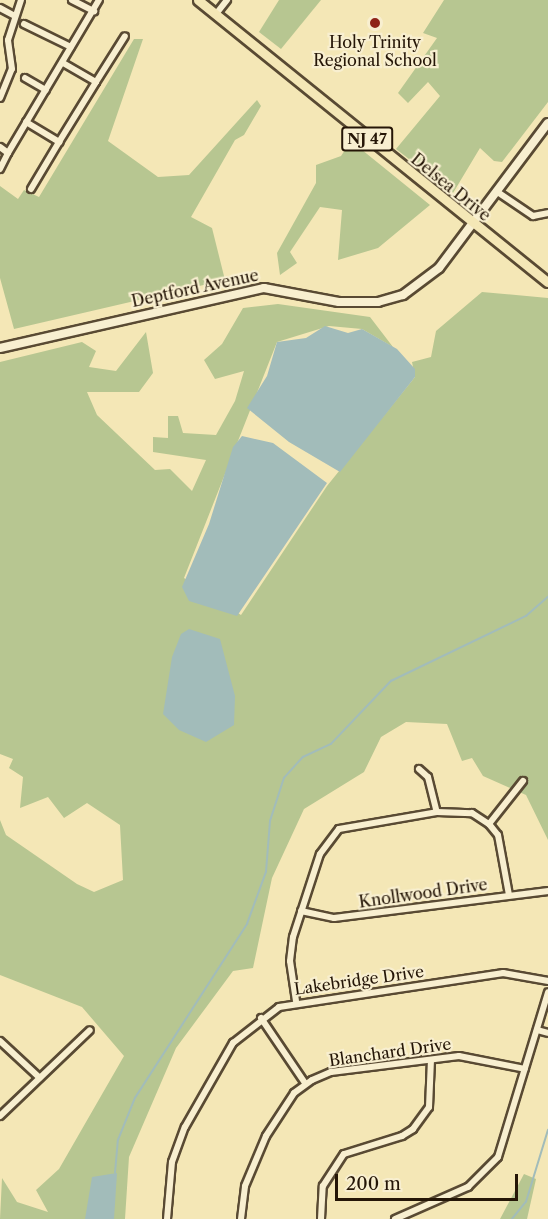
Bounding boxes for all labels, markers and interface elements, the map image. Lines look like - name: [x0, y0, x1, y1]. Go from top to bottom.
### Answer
- marker: Holy Trinity Regional School: [368, 16, 382, 30]
- place label: Holy Trinity Regional School: [313, 32, 437, 70]
- road number: NJ 47: [340, 127, 394, 151]
- street label: Delsea Drive: [407, 149, 495, 225]
- street label: Deptford Avenue: [129, 265, 261, 311]
- street label: Knollwood Drive: [357, 874, 489, 912]
- street label: Lakebridge Drive: [293, 961, 425, 999]
- street label: Blanchard Drive: [328, 1034, 452, 1070]
- scale bar: [338, 1162, 521, 1200]
- text: 200 m: [346, 1173, 401, 1195]

